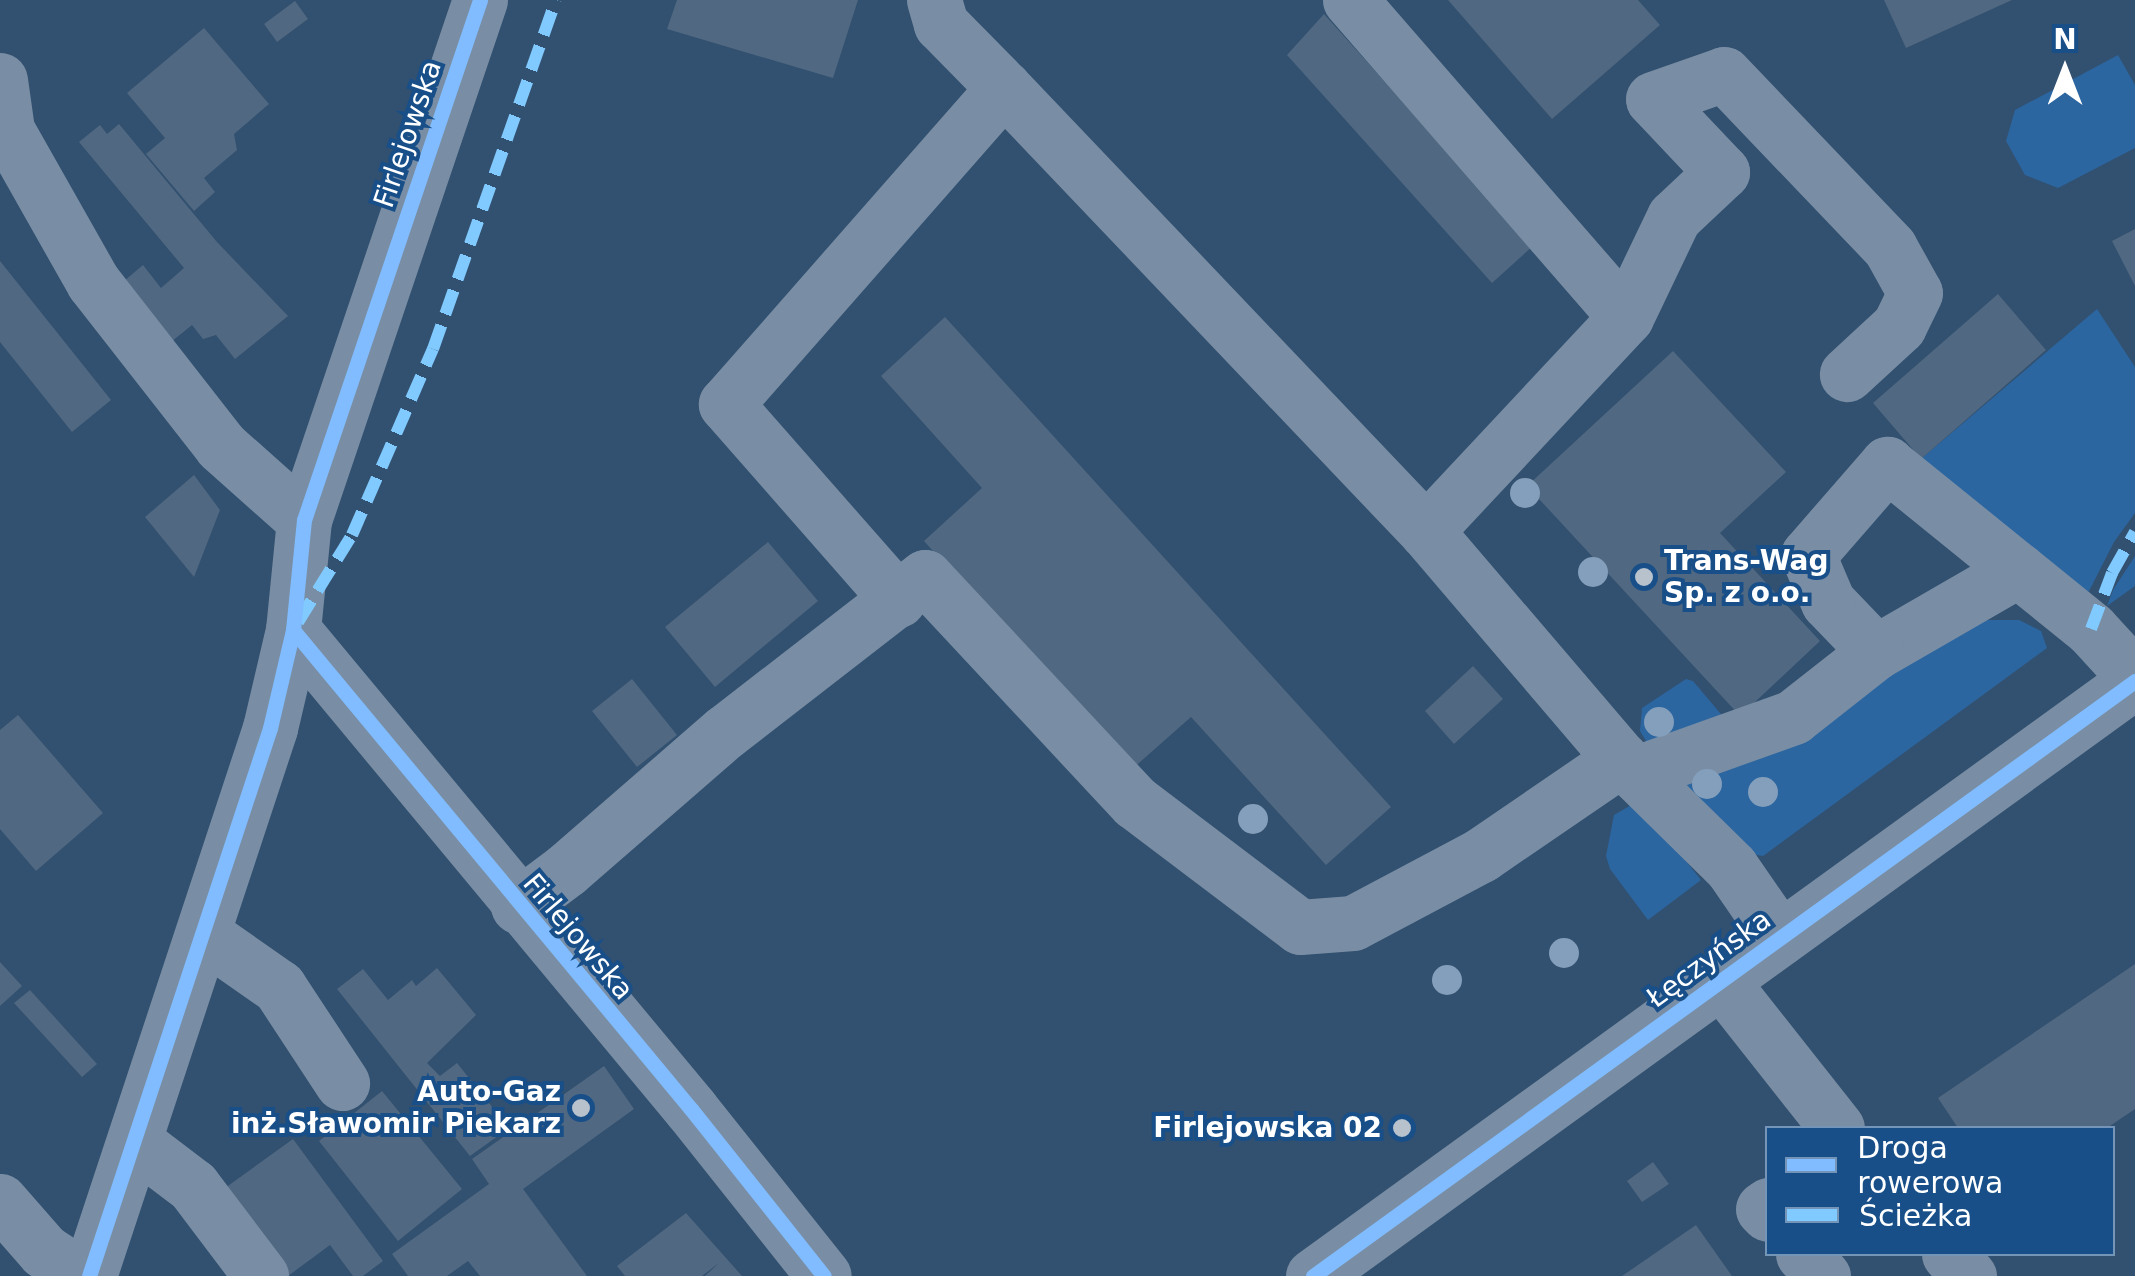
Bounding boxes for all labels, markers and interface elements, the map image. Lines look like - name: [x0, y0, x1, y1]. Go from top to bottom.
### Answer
- north arrow: [2015, 20, 2115, 120]
- text: N: [2053, 23, 2077, 56]
- street label: Firlejowska: [367, 56, 449, 212]
- place label: Trans-Wag Sp. z o.o.: [1664, 544, 1829, 610]
- marker: Trans-Wag Sp. z o.o.: [1633, 566, 1655, 588]
- street label: Firlejowska: [516, 867, 640, 1007]
- street label: Łęczyńska: [1641, 903, 1777, 1015]
- place label: Auto-Gaz inż.Sławomir Piekarz: [231, 1075, 561, 1141]
- marker: Auto-Gaz inż.Sławomir Piekarz: [570, 1097, 592, 1119]
- place label: Firlejowska 02: [1153, 1111, 1382, 1145]
- marker: Firlejowska 02: [1391, 1117, 1413, 1139]
- legend: [1765, 1126, 2115, 1256]
- text: Droga rowerowa: [1857, 1130, 2003, 1200]
- text: Ścieżka: [1859, 1198, 1972, 1233]

